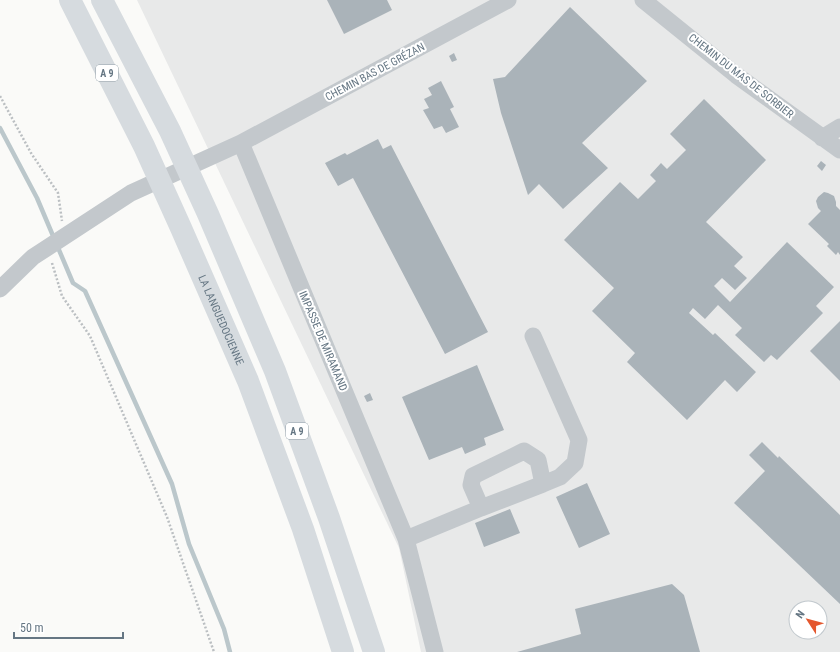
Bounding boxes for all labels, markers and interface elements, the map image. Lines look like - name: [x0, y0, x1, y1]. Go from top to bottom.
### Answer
- street label: CHEMIN DU MAS DE SORBIER: [686, 31, 796, 121]
- street label: CHEMIN BAS DE GRÉZAN: [323, 40, 427, 104]
- road number: A 9: [96, 65, 118, 81]
- street label: LA LANGUEDOCIENNE: [196, 273, 247, 368]
- street label: IMPASSE DE MIRAMAND: [296, 289, 350, 393]
- road number: A 9: [286, 423, 308, 439]
- north arrow: [788, 600, 828, 640]
- text: N: [793, 608, 808, 621]
- scale bar: [14, 614, 123, 640]
- text: 50 m: [20, 621, 44, 635]

